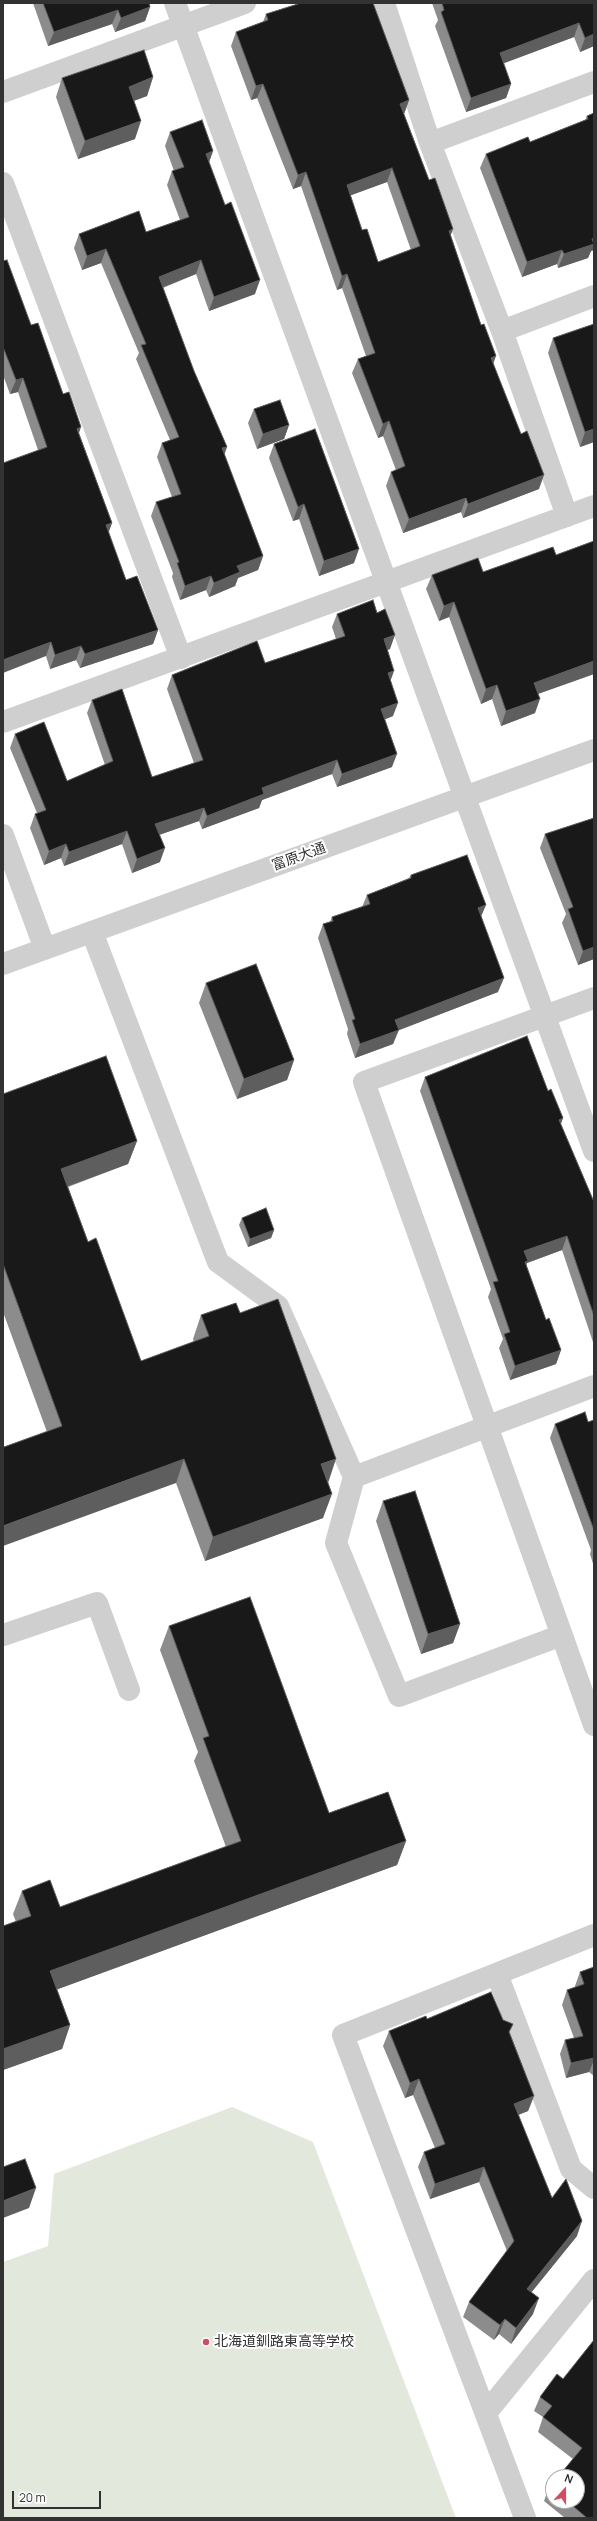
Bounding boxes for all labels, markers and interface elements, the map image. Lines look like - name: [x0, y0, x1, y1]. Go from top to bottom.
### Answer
- street label: 富原大通: [270, 840, 328, 874]
- place label: 北海道釧路東高等学校: [214, 2334, 354, 2350]
- marker: 北海道釧路東高等学校: [201, 2337, 211, 2347]
- north arrow: [545, 2469, 585, 2509]
- text: N: [563, 2470, 575, 2487]
- scale bar: [14, 2483, 103, 2509]
- text: 20 m: [19, 2489, 46, 2506]

